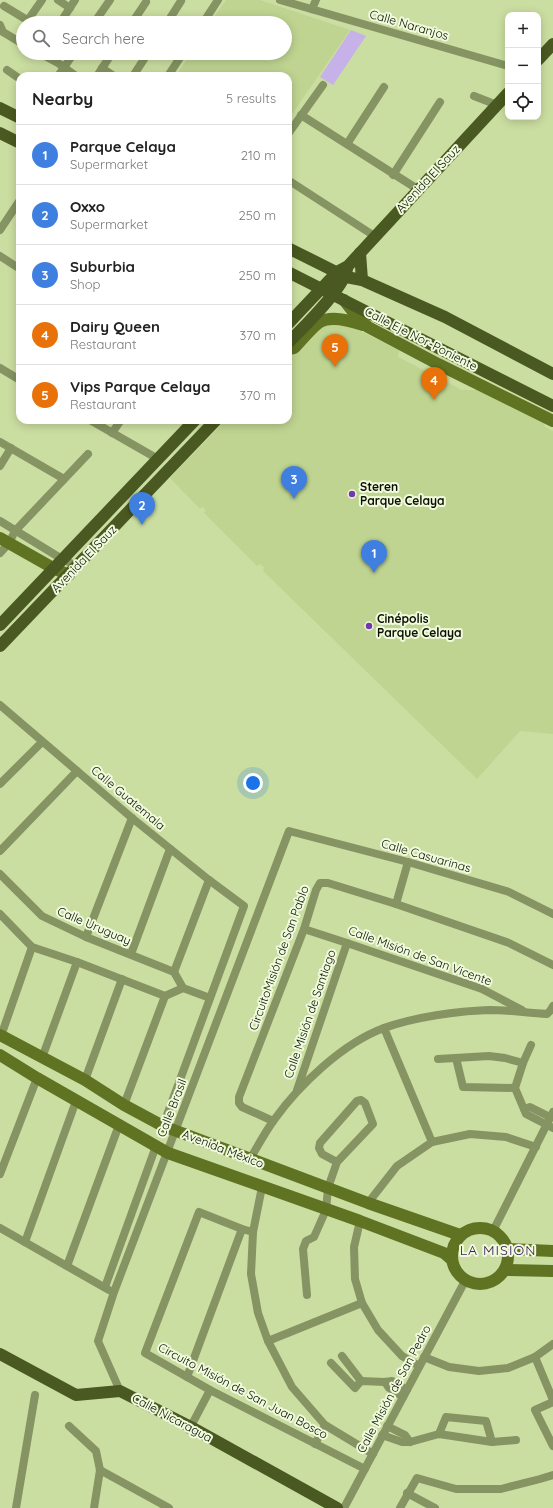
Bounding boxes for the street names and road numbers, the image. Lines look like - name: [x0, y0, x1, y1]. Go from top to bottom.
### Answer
- street label: Calle Naranjos: [368, 6, 451, 43]
- street label: Avenida El Sauz: [392, 141, 463, 216]
- street label: Calle Eje Nor-Poniente: [362, 304, 480, 374]
- street label: Avenida El Sauz: [48, 522, 119, 595]
- street label: Calle Guatemala: [88, 762, 168, 833]
- street label: Calle Casuarinas: [380, 836, 473, 876]
- street label: CircuitoMisión de San Pablo: [245, 883, 312, 1032]
- street label: Calle Uruguay: [55, 903, 133, 948]
- street label: Calle Misión de San Vicente: [346, 923, 494, 989]
- street label: Calle Misión de Santiago: [280, 947, 339, 1080]
- street label: Calle Brasil: [154, 1077, 189, 1139]
- street label: Avenida México: [180, 1126, 266, 1171]
- street label: Calle Misión de San Pedro: [353, 1322, 434, 1455]
- street label: Circuito Misión de San Juan Bosco: [156, 1339, 331, 1442]
- street label: Calle Nicaragua: [130, 1390, 215, 1445]

